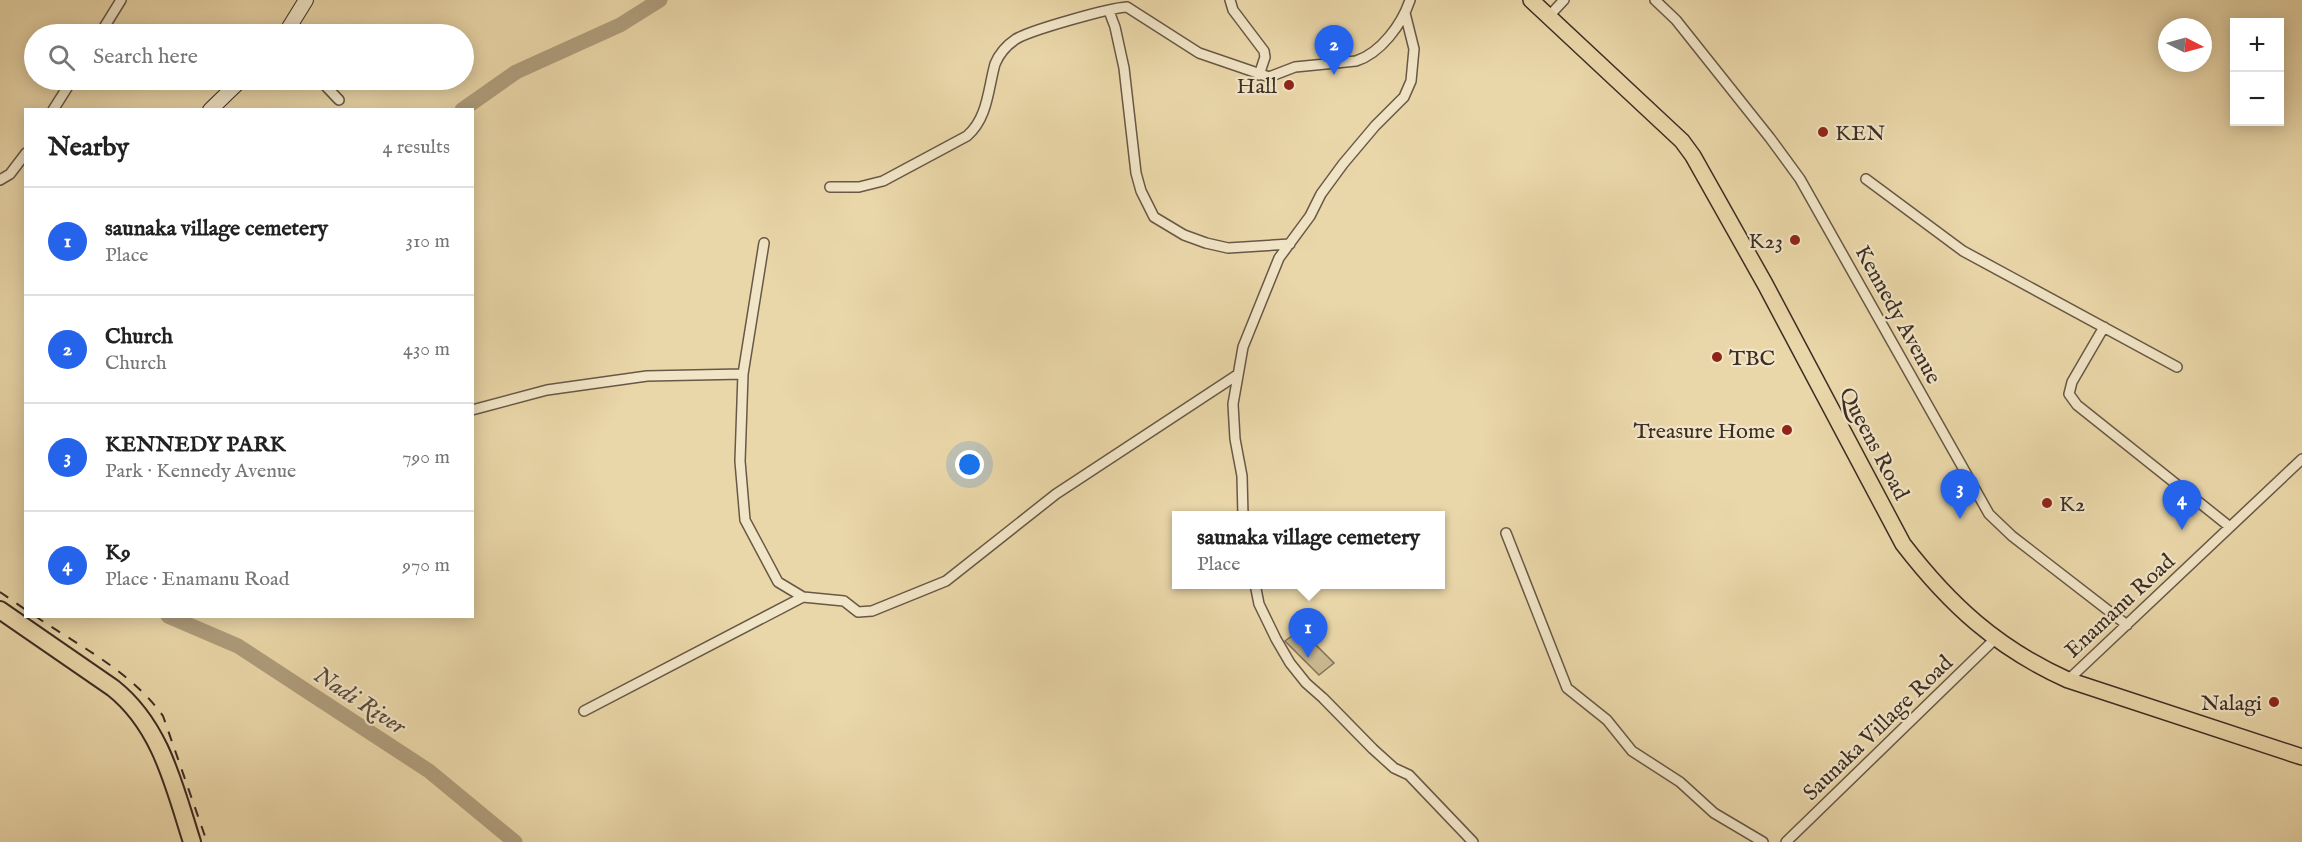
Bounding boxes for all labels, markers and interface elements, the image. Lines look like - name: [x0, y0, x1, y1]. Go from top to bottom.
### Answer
- north arrow: [2158, 18, 2212, 72]
- map controls: [2230, 18, 2284, 126]
- button: +: [2230, 18, 2284, 72]
- search box: [24, 24, 474, 90]
- pin: 2: [1314, 26, 1354, 75]
- icon: search: [45, 41, 78, 74]
- text: Search here: [93, 43, 198, 71]
- button: −: [2230, 72, 2284, 126]
- place label: Hall: [1237, 73, 1277, 101]
- marker: Hall: [1282, 78, 1296, 92]
- place label: KEN: [1835, 120, 1885, 148]
- marker: KEN: [1816, 125, 1830, 139]
- text: Nearby: [48, 131, 129, 164]
- text: 4 results: [383, 135, 450, 160]
- text: saunaka village cemetery: [105, 215, 328, 243]
- place label: K23: [1749, 228, 1783, 256]
- text: 1: [64, 229, 71, 254]
- text: 310 m: [406, 229, 450, 254]
- marker: K23: [1788, 233, 1802, 247]
- street label: Kennedy Avenue: [1848, 241, 1947, 389]
- text: Place: [105, 243, 148, 268]
- text: Church: [105, 323, 173, 351]
- text: 2: [63, 337, 72, 362]
- text: 430 m: [403, 337, 450, 362]
- place label: TBC: [1729, 345, 1775, 373]
- marker: TBC: [1710, 350, 1724, 364]
- text: Church: [105, 351, 167, 376]
- street label: Queens Road: [1832, 383, 1915, 505]
- place label: Treasure Home: [1633, 418, 1775, 446]
- marker: Treasure Home: [1780, 423, 1794, 437]
- text: KENNEDY PARK: [105, 431, 286, 459]
- text: 3: [64, 445, 71, 470]
- text: 790 m: [402, 445, 450, 470]
- your location: [955, 450, 984, 479]
- text: Park · Kennedy Avenue: [105, 459, 296, 484]
- pin: 3: [1940, 470, 1980, 519]
- pin: 4: [2162, 480, 2202, 530]
- place label: K2: [2059, 491, 2085, 519]
- marker: K2: [2040, 496, 2054, 510]
- popup: [1172, 511, 1445, 589]
- text: saunaka village cemetery: [1197, 524, 1420, 552]
- text: K9: [105, 539, 131, 567]
- street label: Enamanu Road: [2059, 548, 2181, 665]
- text: Place: [1197, 552, 1240, 577]
- text: 4: [63, 553, 72, 578]
- text: 970 m: [402, 553, 450, 578]
- text: Place · Enamanu Road: [105, 567, 289, 592]
- pin: 1: [1288, 608, 1328, 658]
- street label: Saunaka Village Road: [1797, 649, 1959, 807]
- water label: Nadi River: [307, 660, 413, 743]
- place label: Nalagi: [2201, 690, 2262, 718]
- marker: Nalagi: [2267, 695, 2281, 709]

